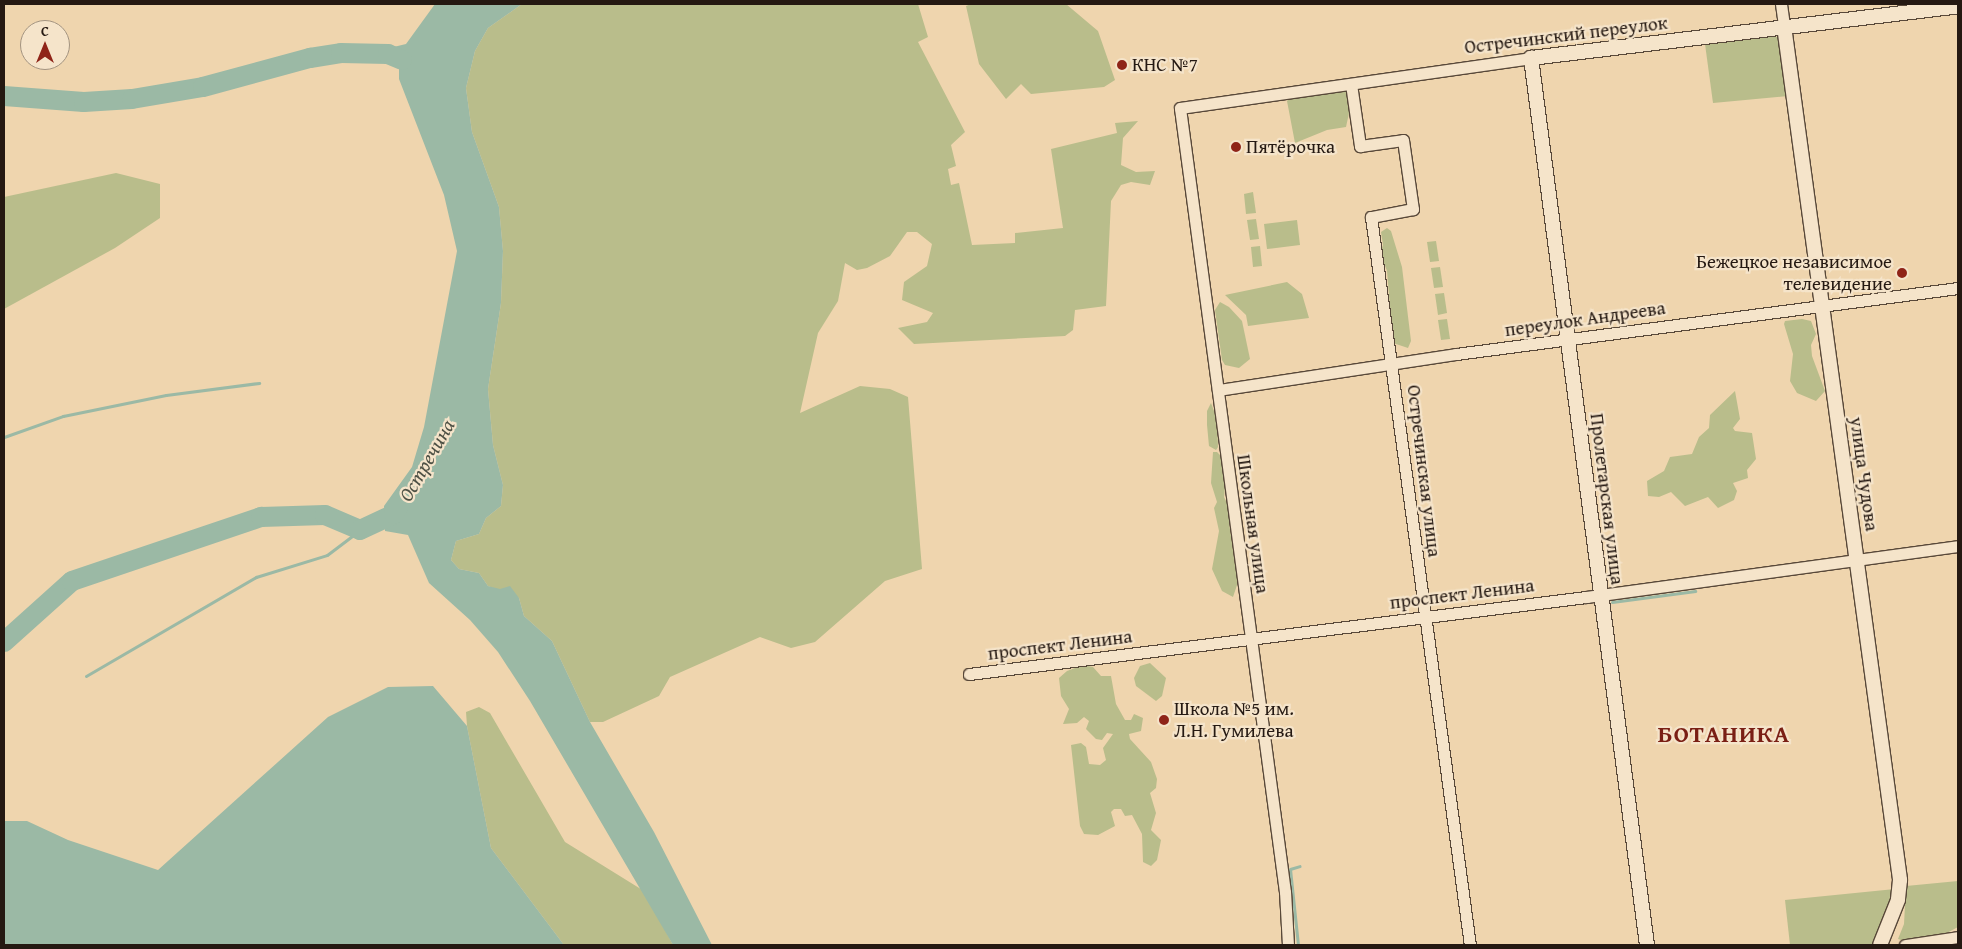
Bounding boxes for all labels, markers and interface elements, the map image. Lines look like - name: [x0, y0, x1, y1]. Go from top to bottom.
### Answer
- street label: Остречинский переулок: [1463, 11, 1669, 59]
- north arrow: [20, 20, 70, 70]
- text: С: [41, 21, 49, 41]
- place label: КНС №7: [1132, 54, 1198, 76]
- marker: КНС №7: [1116, 59, 1128, 71]
- place label: Пятёрочка: [1246, 136, 1335, 158]
- marker: Пятёрочка: [1230, 141, 1242, 153]
- place label: Бежецкое независимое телевидение: [1696, 251, 1892, 295]
- marker: Бежецкое независимое телевидение: [1896, 267, 1908, 279]
- street label: переулок Андреева: [1503, 296, 1667, 342]
- street label: Остречинская улица: [1402, 384, 1446, 558]
- street label: Пролетарская улица: [1585, 412, 1629, 586]
- water label: Остречина: [393, 415, 459, 505]
- street label: улица Чудова: [1845, 415, 1883, 533]
- street label: Школьная улица: [1232, 453, 1274, 595]
- street label: проспект Ленина: [1388, 574, 1536, 614]
- street label: проспект Ленина: [986, 625, 1134, 665]
- place label: Школа №5 им. Л.Н. Гумилева: [1174, 698, 1294, 742]
- marker: Школа №5 им. Л.Н. Гумилева: [1158, 714, 1170, 726]
- district label: БОТАНИКА: [1657, 720, 1791, 748]

